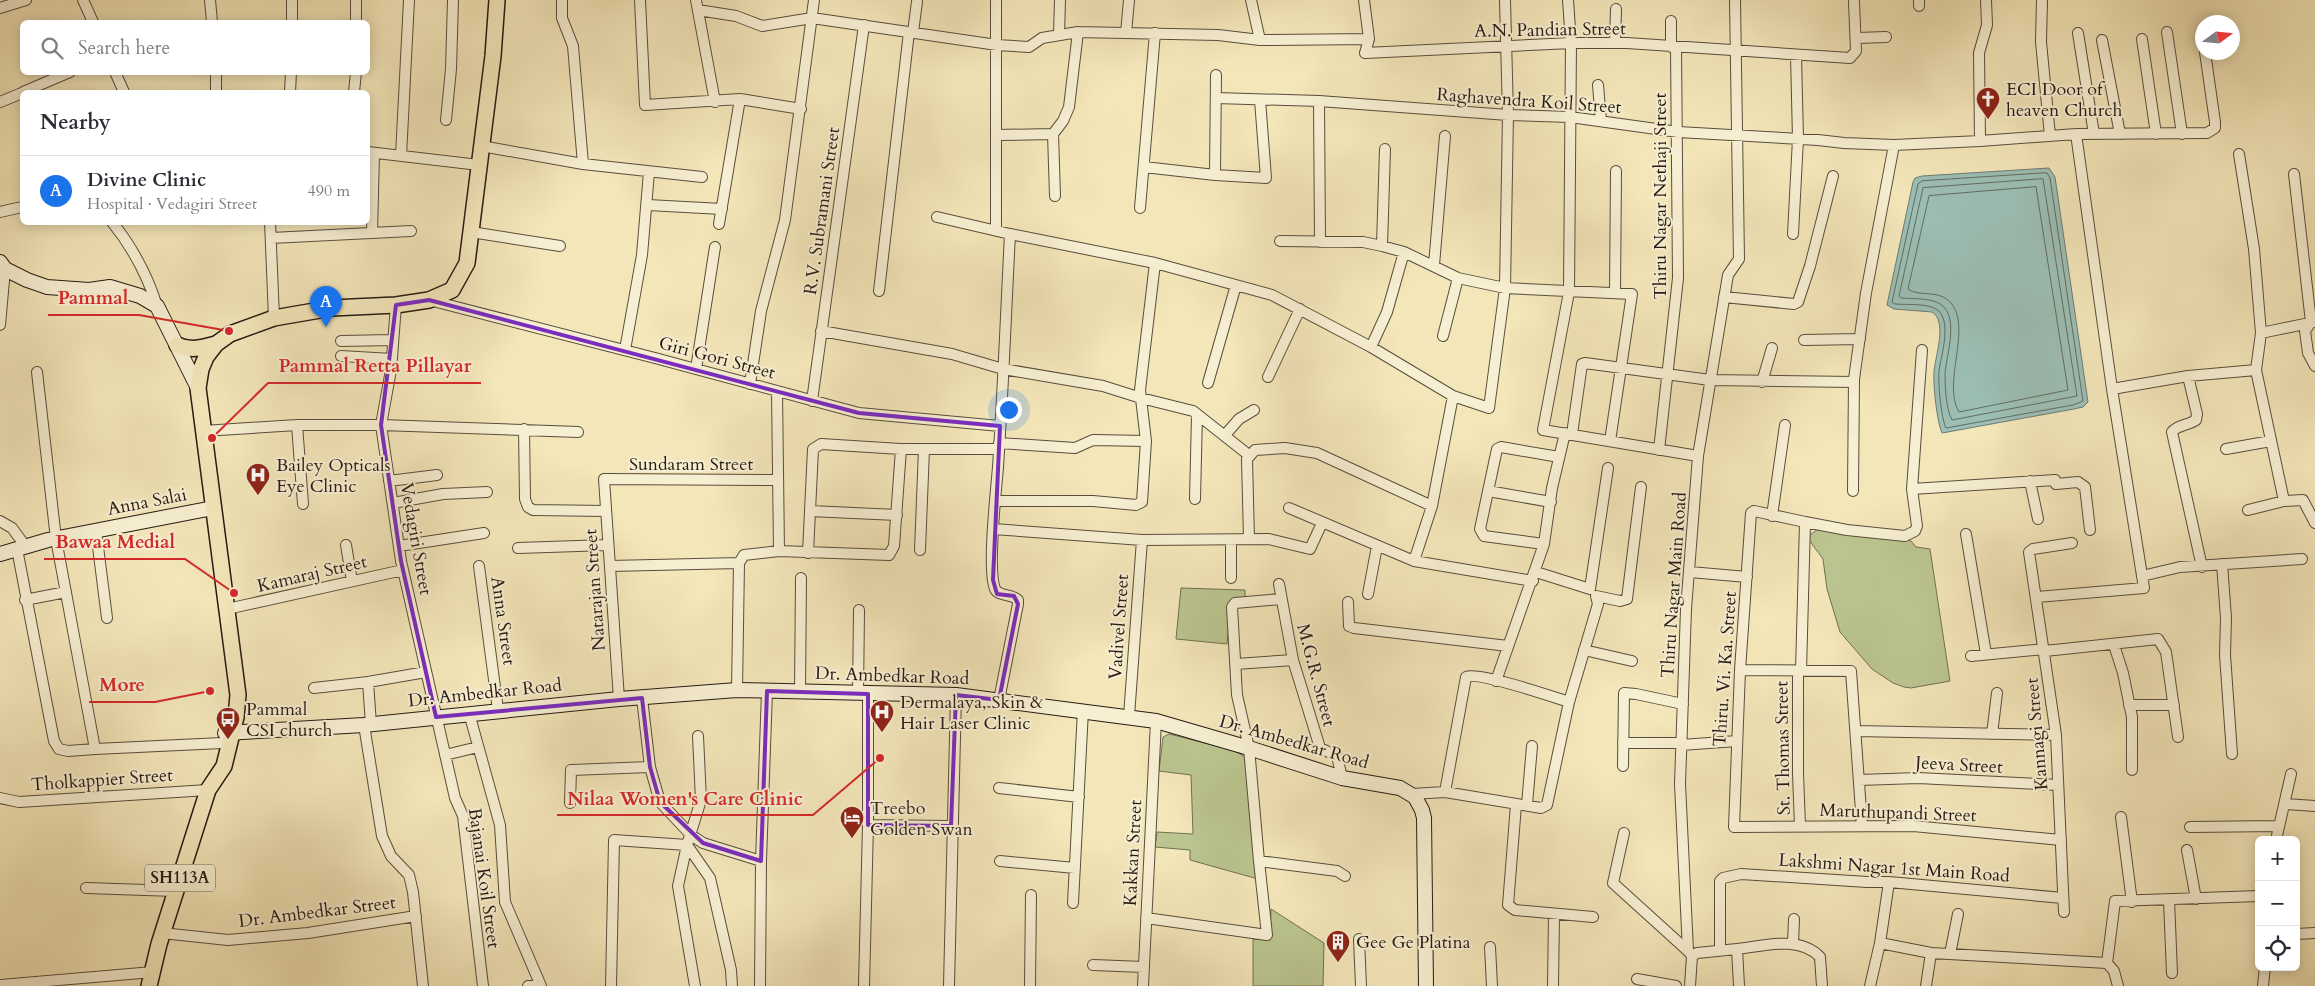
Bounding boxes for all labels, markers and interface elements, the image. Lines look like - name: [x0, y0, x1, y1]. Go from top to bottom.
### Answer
- north arrow: [2195, 15, 2240, 60]
- street label: A.N. Pandian Street: [1474, 16, 1626, 44]
- search box: [20, 20, 370, 75]
- icon: search: [38, 34, 66, 62]
- text: Search here: [78, 35, 170, 61]
- place label: ECI Door of heaven Church: [2006, 77, 2122, 123]
- street label: Raghavendra Koil Street: [1436, 82, 1623, 120]
- church icon: ECI Door of heaven Church: [1975, 86, 2001, 120]
- street label: Thiru Nagar Nethaji Street: [1648, 92, 1673, 299]
- text: Nearby: [40, 108, 111, 137]
- street label: R.V. Subramani Street: [798, 125, 846, 296]
- text: Divine Clinic: [87, 167, 206, 193]
- text: A: [50, 180, 62, 202]
- text: 490 m: [308, 180, 350, 202]
- text: Hospital · Vedagiri Street: [87, 193, 257, 215]
- callout: Pammal: [48, 281, 139, 315]
- text: Pammal: [58, 285, 129, 311]
- pin: A: [310, 286, 342, 327]
- street label: Giri Gori Street: [656, 330, 778, 386]
- callout: Pammal Retta Pillayar: [268, 349, 481, 383]
- text: Pammal Retta Pillayar: [279, 353, 472, 379]
- your location: [996, 397, 1022, 423]
- street label: Sundaram Street: [629, 452, 753, 477]
- place label: Bailey Opticals Eye Clinic: [276, 453, 391, 499]
- hospital icon: Bailey Opticals Eye Clinic: [245, 462, 271, 496]
- street label: Vedagiri Street: [394, 481, 438, 597]
- street label: Anna Salai: [105, 482, 189, 522]
- street label: Thiru Nagar Main Road: [1655, 491, 1693, 679]
- callout: Bawaa Medial: [44, 525, 185, 559]
- street label: Natarajan Street: [578, 528, 612, 652]
- text: Bawaa Medial: [55, 529, 176, 555]
- street label: Kamaraj Street: [255, 549, 370, 599]
- street label: Vadivel Street: [1103, 573, 1135, 681]
- street label: Anna Street: [484, 575, 522, 667]
- street label: Thiru. Vi. Ka. Street: [1707, 590, 1743, 747]
- street label: M.G.R. Street: [1290, 621, 1342, 729]
- street label: Dr. Ambedkar Road: [814, 661, 970, 691]
- callout: More: [89, 668, 155, 702]
- text: More: [99, 672, 145, 698]
- street label: Dr. Ambedkar Road: [407, 672, 564, 714]
- street label: Kannagi Street: [2020, 676, 2054, 791]
- street label: St. Thomas Street: [1769, 680, 1797, 815]
- place label: Dermalaya, Skin & Hair Laser Clinic: [900, 690, 1044, 736]
- place label: Pammal CSI church: [246, 697, 333, 743]
- hospital icon: Dermalaya, Skin & Hair Laser Clinic: [869, 699, 895, 733]
- bus stop icon: Pammal CSI church: [215, 706, 241, 740]
- street label: Dr. Ambedkar Road: [1216, 709, 1372, 775]
- street label: Jeeva Street: [1912, 750, 2004, 780]
- street label: Tholkappier Street: [30, 763, 174, 797]
- callout: Nilaa Women's Care Clinic: [557, 781, 813, 815]
- text: Nilaa Women's Care Clinic: [567, 786, 803, 812]
- place label: Treebo Golden Swan: [870, 796, 974, 842]
- street label: Maruthupandi Street: [1819, 798, 1977, 828]
- street label: Kakkan Street: [1118, 799, 1148, 907]
- hotel icon: Treebo Golden Swan: [839, 805, 865, 839]
- street label: Bajanai Koil Street: [462, 806, 506, 950]
- map controls: [2255, 836, 2300, 971]
- button: +: [2255, 836, 2300, 881]
- street label: Lakshmi Nagar 1st Main Road: [1777, 847, 2011, 889]
- road number: SH113A: [145, 864, 215, 891]
- button: −: [2255, 881, 2300, 926]
- street label: Dr. Ambedkar Street: [237, 890, 397, 934]
- button: locate: [2255, 926, 2300, 971]
- building icon: Gee Ge Platina: [1325, 929, 1351, 963]
- place label: Gee Ge Platina: [1356, 930, 1471, 955]

